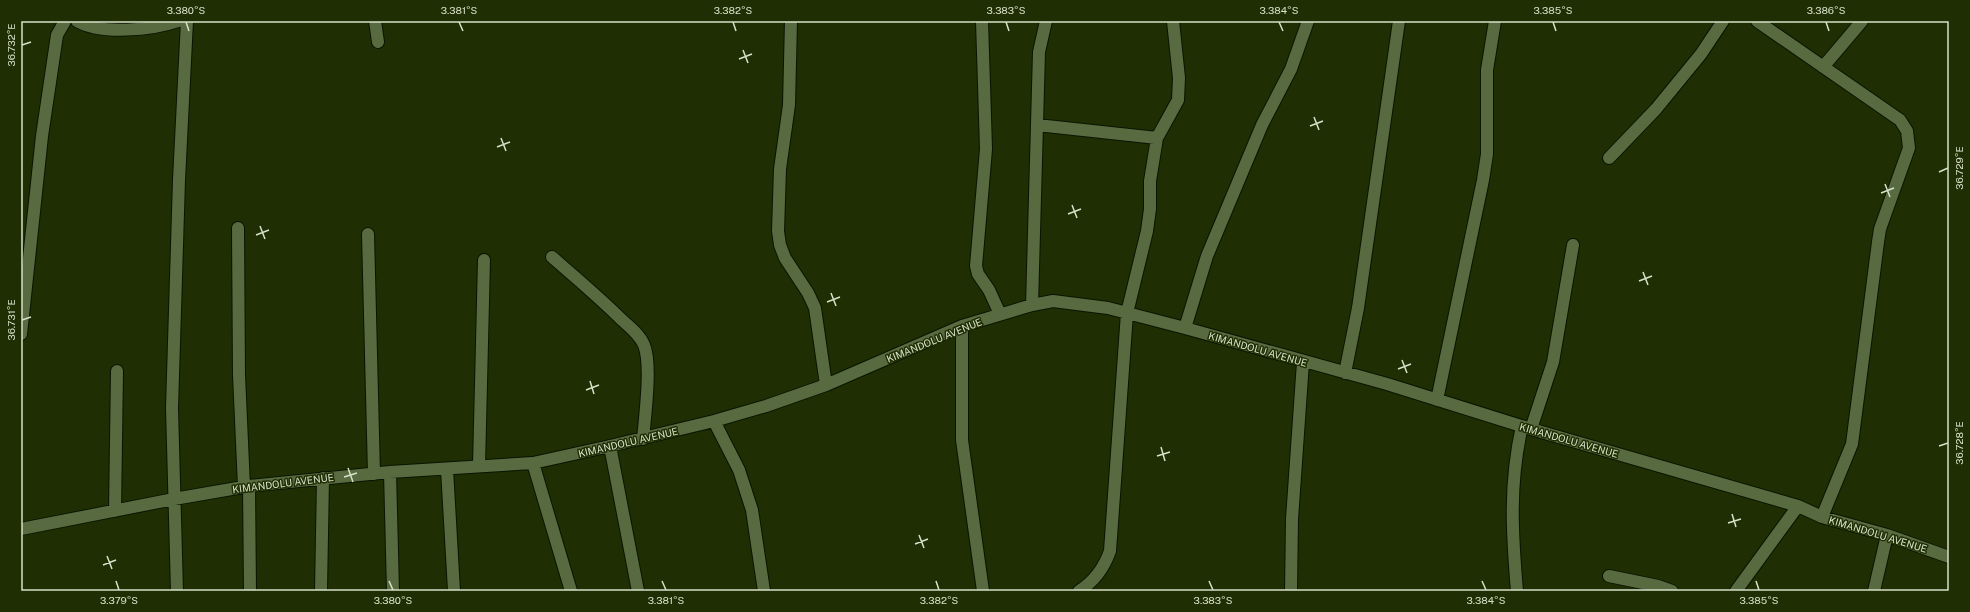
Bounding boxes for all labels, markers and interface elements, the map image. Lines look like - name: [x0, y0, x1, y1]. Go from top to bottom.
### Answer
- text: 3.380°S: [167, 4, 206, 16]
- text: 3.381°S: [441, 4, 478, 16]
- text: 3.382°S: [714, 4, 753, 16]
- text: 3.383°S: [987, 4, 1026, 16]
- text: 3.384°S: [1260, 4, 1299, 16]
- text: 3.385°S: [1534, 4, 1573, 16]
- text: 3.386°S: [1807, 4, 1846, 16]
- text: 36.732°E: [5, 23, 17, 67]
- text: 36.729°E: [1953, 146, 1965, 190]
- text: 36.731°E: [5, 299, 17, 341]
- street label: KIMANDOLU AVENUE: [884, 315, 984, 365]
- street label: KIMANDOLU AVENUE: [1207, 329, 1309, 369]
- street label: KIMANDOLU AVENUE: [1518, 420, 1620, 460]
- text: 36.728°E: [1953, 421, 1965, 465]
- street label: KIMANDOLU AVENUE: [577, 425, 679, 459]
- street label: KIMANDOLU AVENUE: [232, 471, 334, 495]
- street label: KIMANDOLU AVENUE: [1827, 513, 1929, 555]
- text: 3.379°S: [100, 594, 138, 606]
- text: 3.380°S: [374, 594, 413, 606]
- text: 3.381°S: [648, 594, 685, 606]
- text: 3.382°S: [920, 594, 959, 606]
- text: 3.383°S: [1194, 594, 1233, 606]
- text: 3.384°S: [1467, 594, 1506, 606]
- text: 3.385°S: [1740, 594, 1779, 606]

